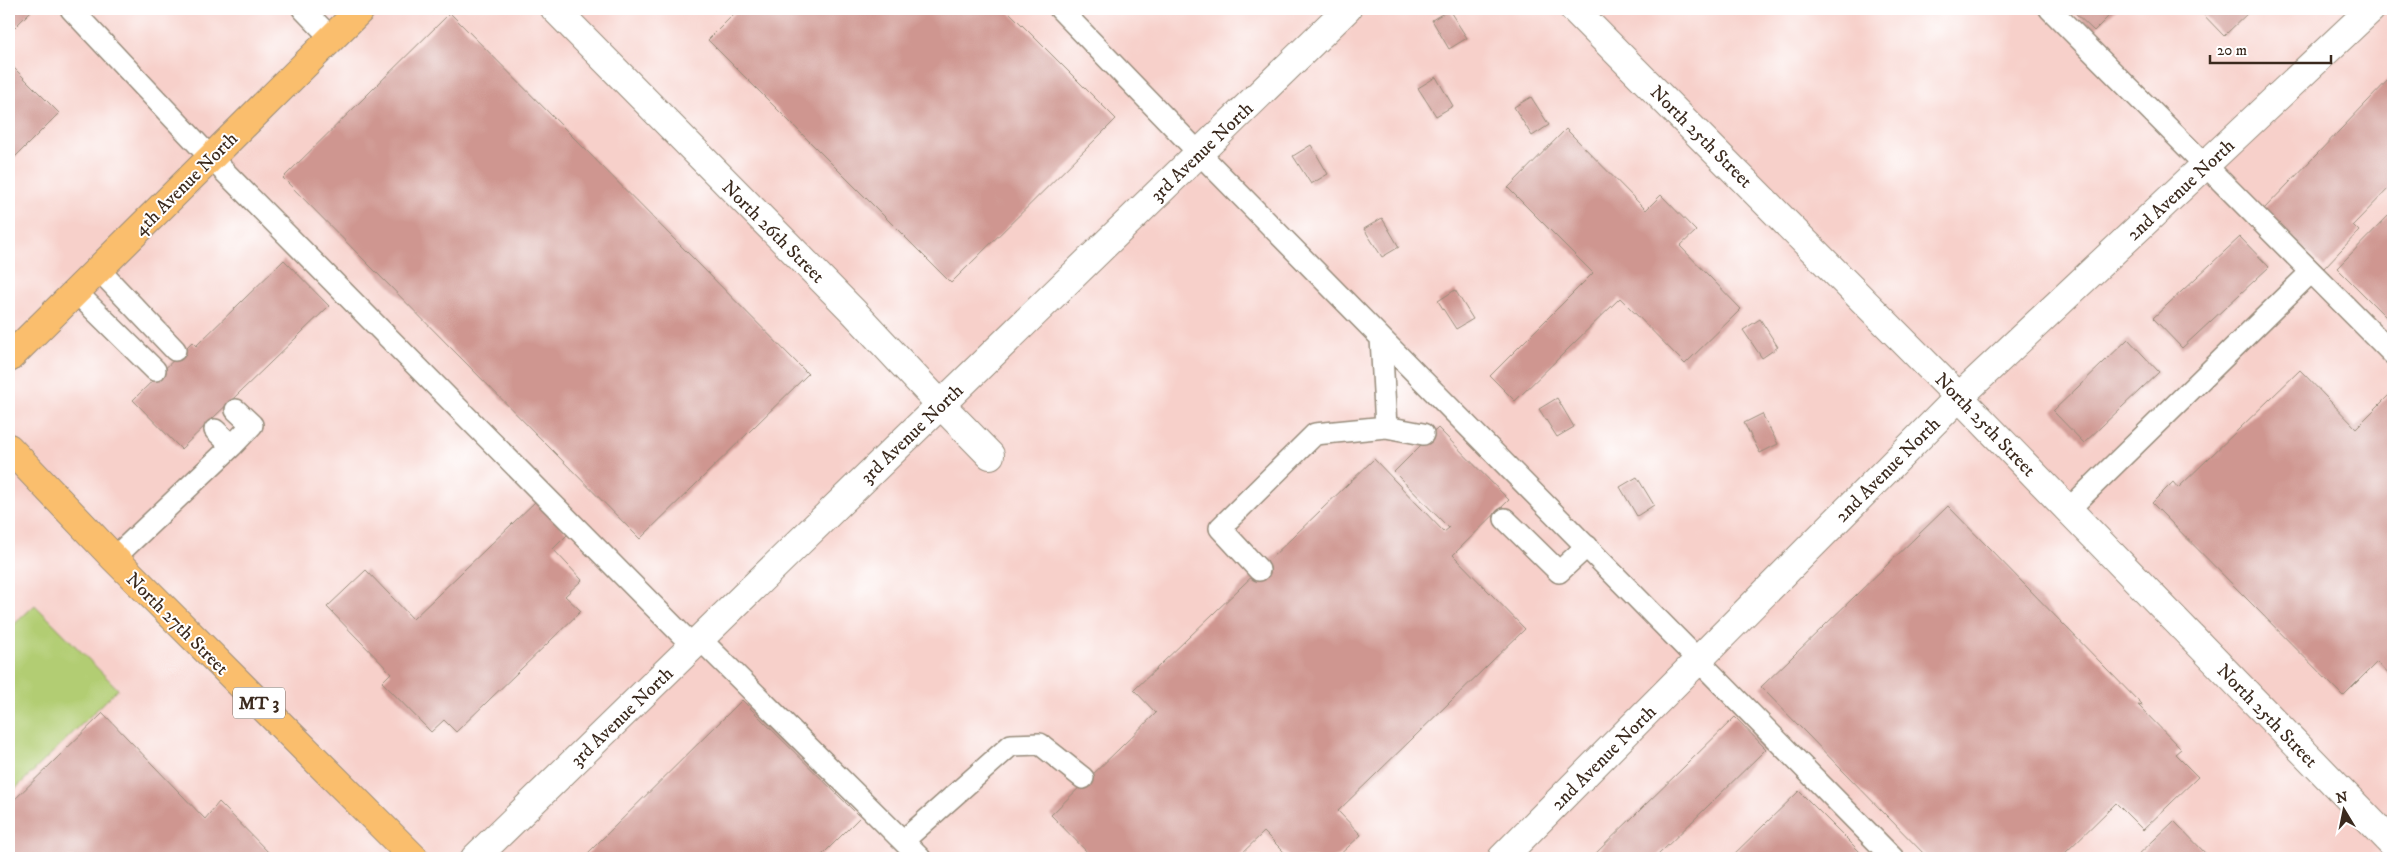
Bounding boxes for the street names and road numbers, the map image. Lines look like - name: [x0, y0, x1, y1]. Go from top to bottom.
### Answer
- street label: North 25th Street: [1645, 81, 1757, 193]
- street label: 3rd Avenue North: [1146, 97, 1258, 207]
- street label: 4th Avenue North: [129, 127, 243, 241]
- street label: 2nd Avenue North: [2122, 134, 2240, 246]
- street label: North 26th Street: [717, 176, 829, 288]
- street label: North 25th Street: [1930, 368, 2040, 482]
- street label: 3rd Avenue North: [856, 379, 968, 489]
- street label: 2nd Avenue North: [1831, 413, 1945, 527]
- street label: North 27th Street: [121, 568, 233, 680]
- street label: North 25th Street: [2212, 659, 2322, 773]
- street label: 3rd Avenue North: [566, 662, 678, 772]
- road number: MT 3: [233, 688, 285, 718]
- street label: 2nd Avenue North: [1547, 701, 1661, 815]

